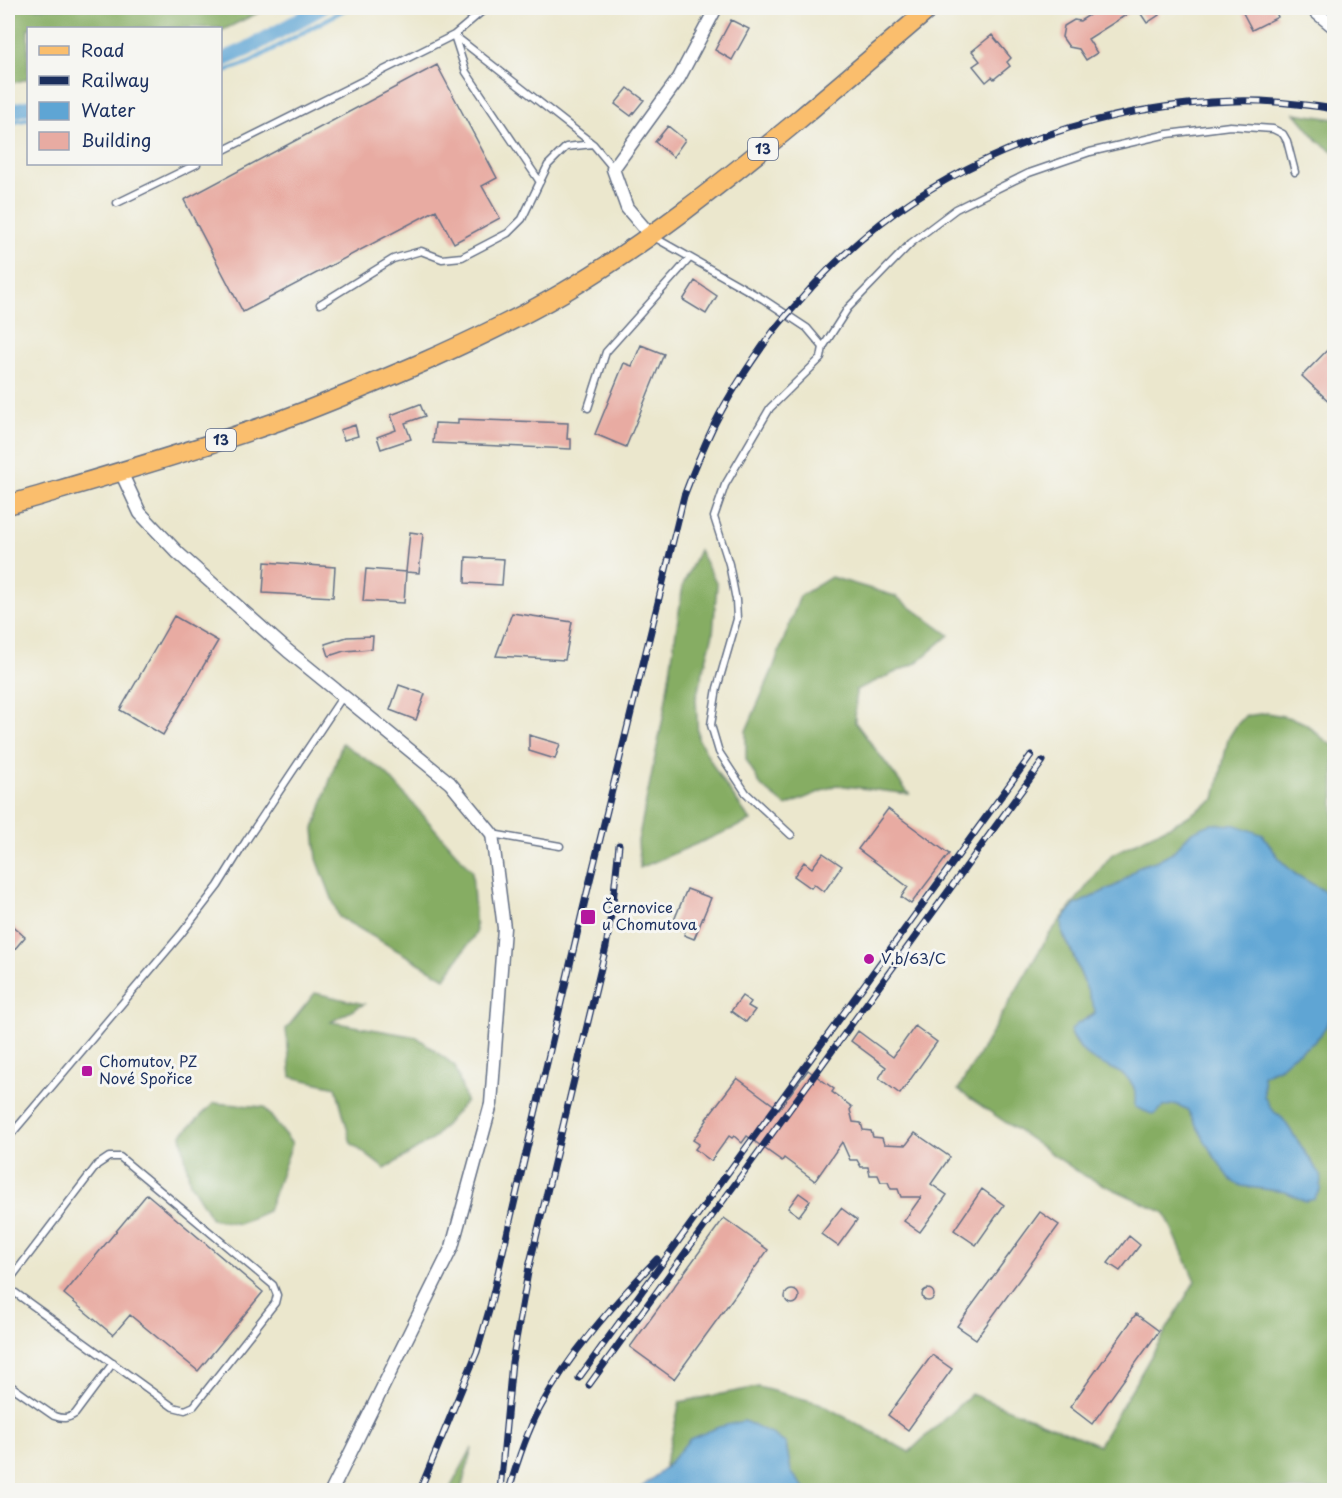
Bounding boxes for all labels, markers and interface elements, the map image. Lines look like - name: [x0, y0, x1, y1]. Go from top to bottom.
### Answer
- legend: [27, 27, 222, 165]
- text: Road: [81, 36, 125, 63]
- text: Railway: [81, 66, 149, 93]
- text: Water: [81, 96, 136, 123]
- text: Building: [81, 126, 151, 153]
- road number: 13: [748, 138, 778, 160]
- road number: 13: [206, 429, 236, 451]
- place label: Černovice u Chomutova: [602, 895, 698, 935]
- marker: Černovice u Chomutova: [579, 908, 597, 926]
- place label: V.b/63/C: [881, 946, 946, 969]
- marker: V.b/63/C: [862, 952, 876, 966]
- place label: Chomutov, PZ Nové Spořice: [99, 1049, 197, 1089]
- marker: Chomutov, PZ Nové Spořice: [80, 1064, 94, 1078]

